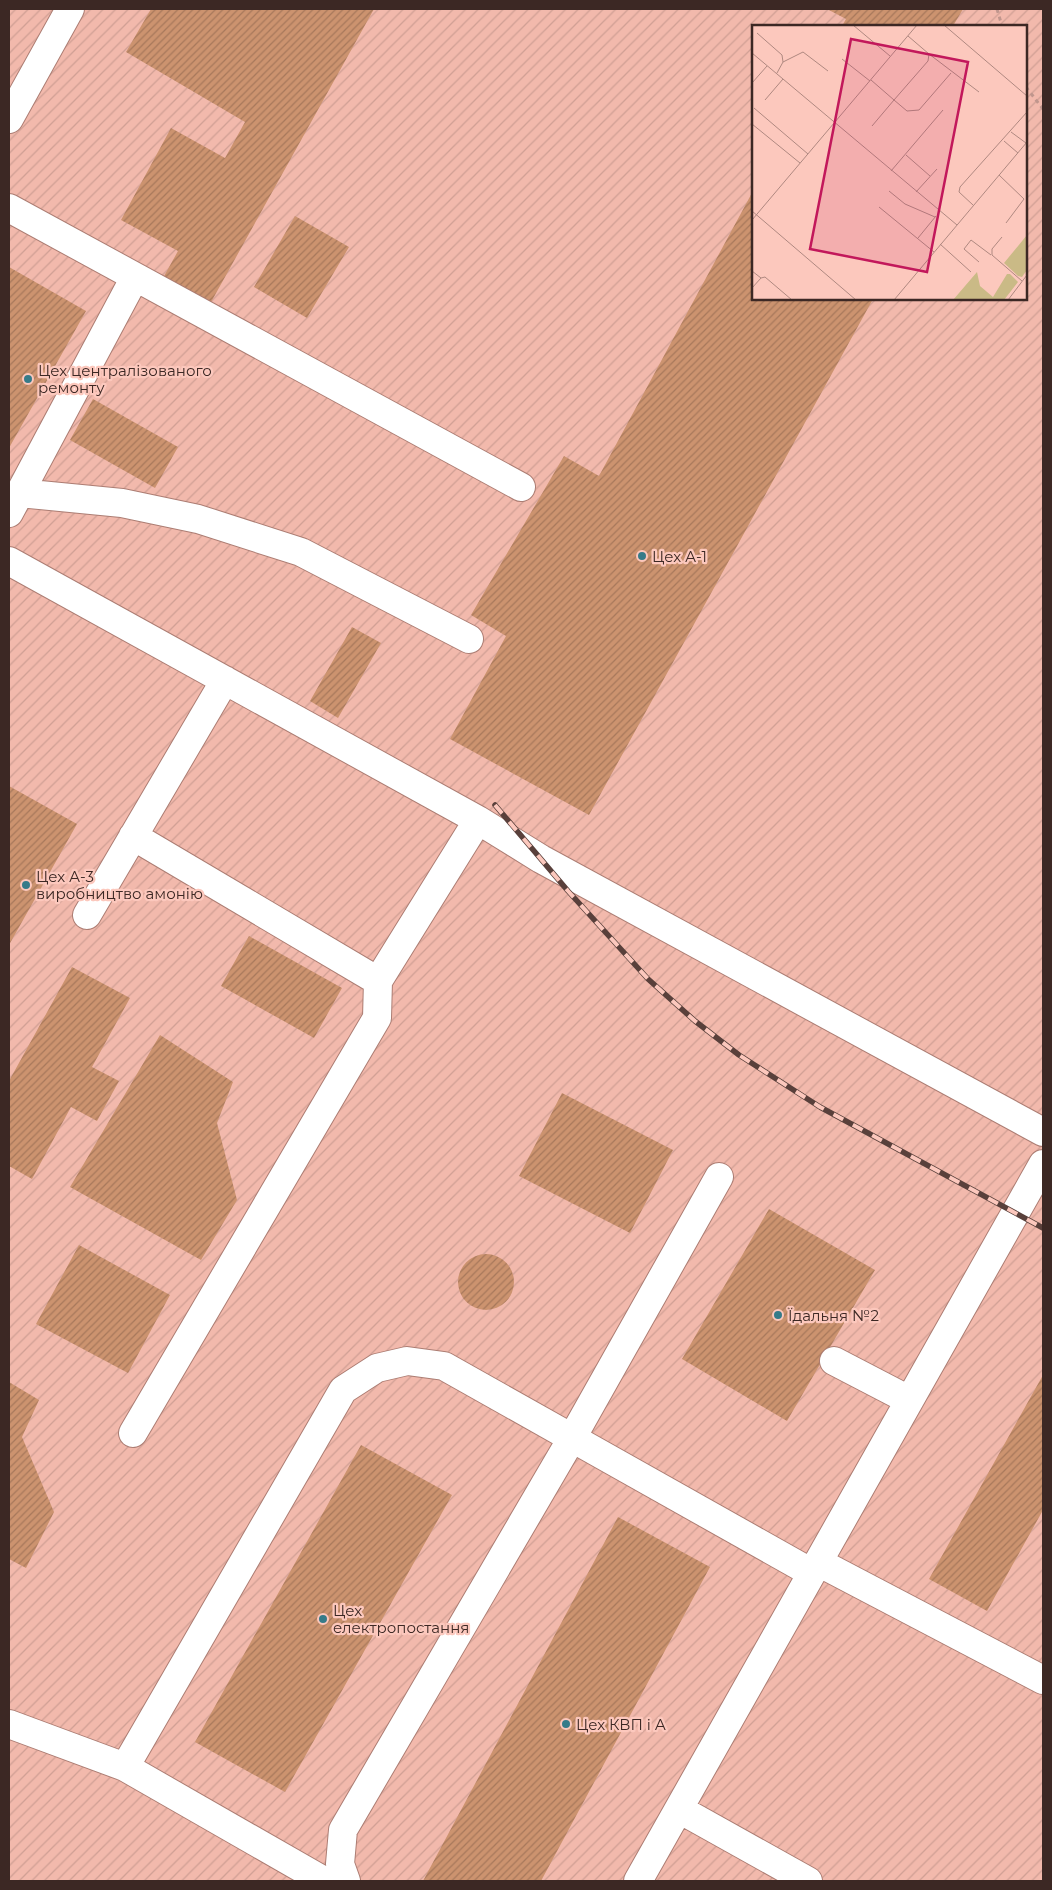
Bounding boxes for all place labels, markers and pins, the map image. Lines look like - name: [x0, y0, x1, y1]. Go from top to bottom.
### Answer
- place label: Цех централізованого ремонту: [38, 361, 212, 397]
- marker: Цех централізованого ремонту: [22, 373, 34, 385]
- place label: Цех А-1: [652, 547, 707, 566]
- marker: Цех А-1: [636, 550, 648, 562]
- place label: Цех А-3 виробництво амонію: [36, 867, 203, 903]
- marker: Цех А-3 виробництво амонію: [20, 879, 32, 891]
- place label: Їдальня №2: [788, 1306, 879, 1325]
- marker: Їдальня №2: [772, 1309, 784, 1321]
- place label: Цех електропостання: [333, 1601, 469, 1637]
- marker: Цех електропостання: [317, 1613, 329, 1625]
- place label: Цех КВП і А: [576, 1715, 666, 1734]
- marker: Цех КВП і А: [560, 1718, 572, 1730]

